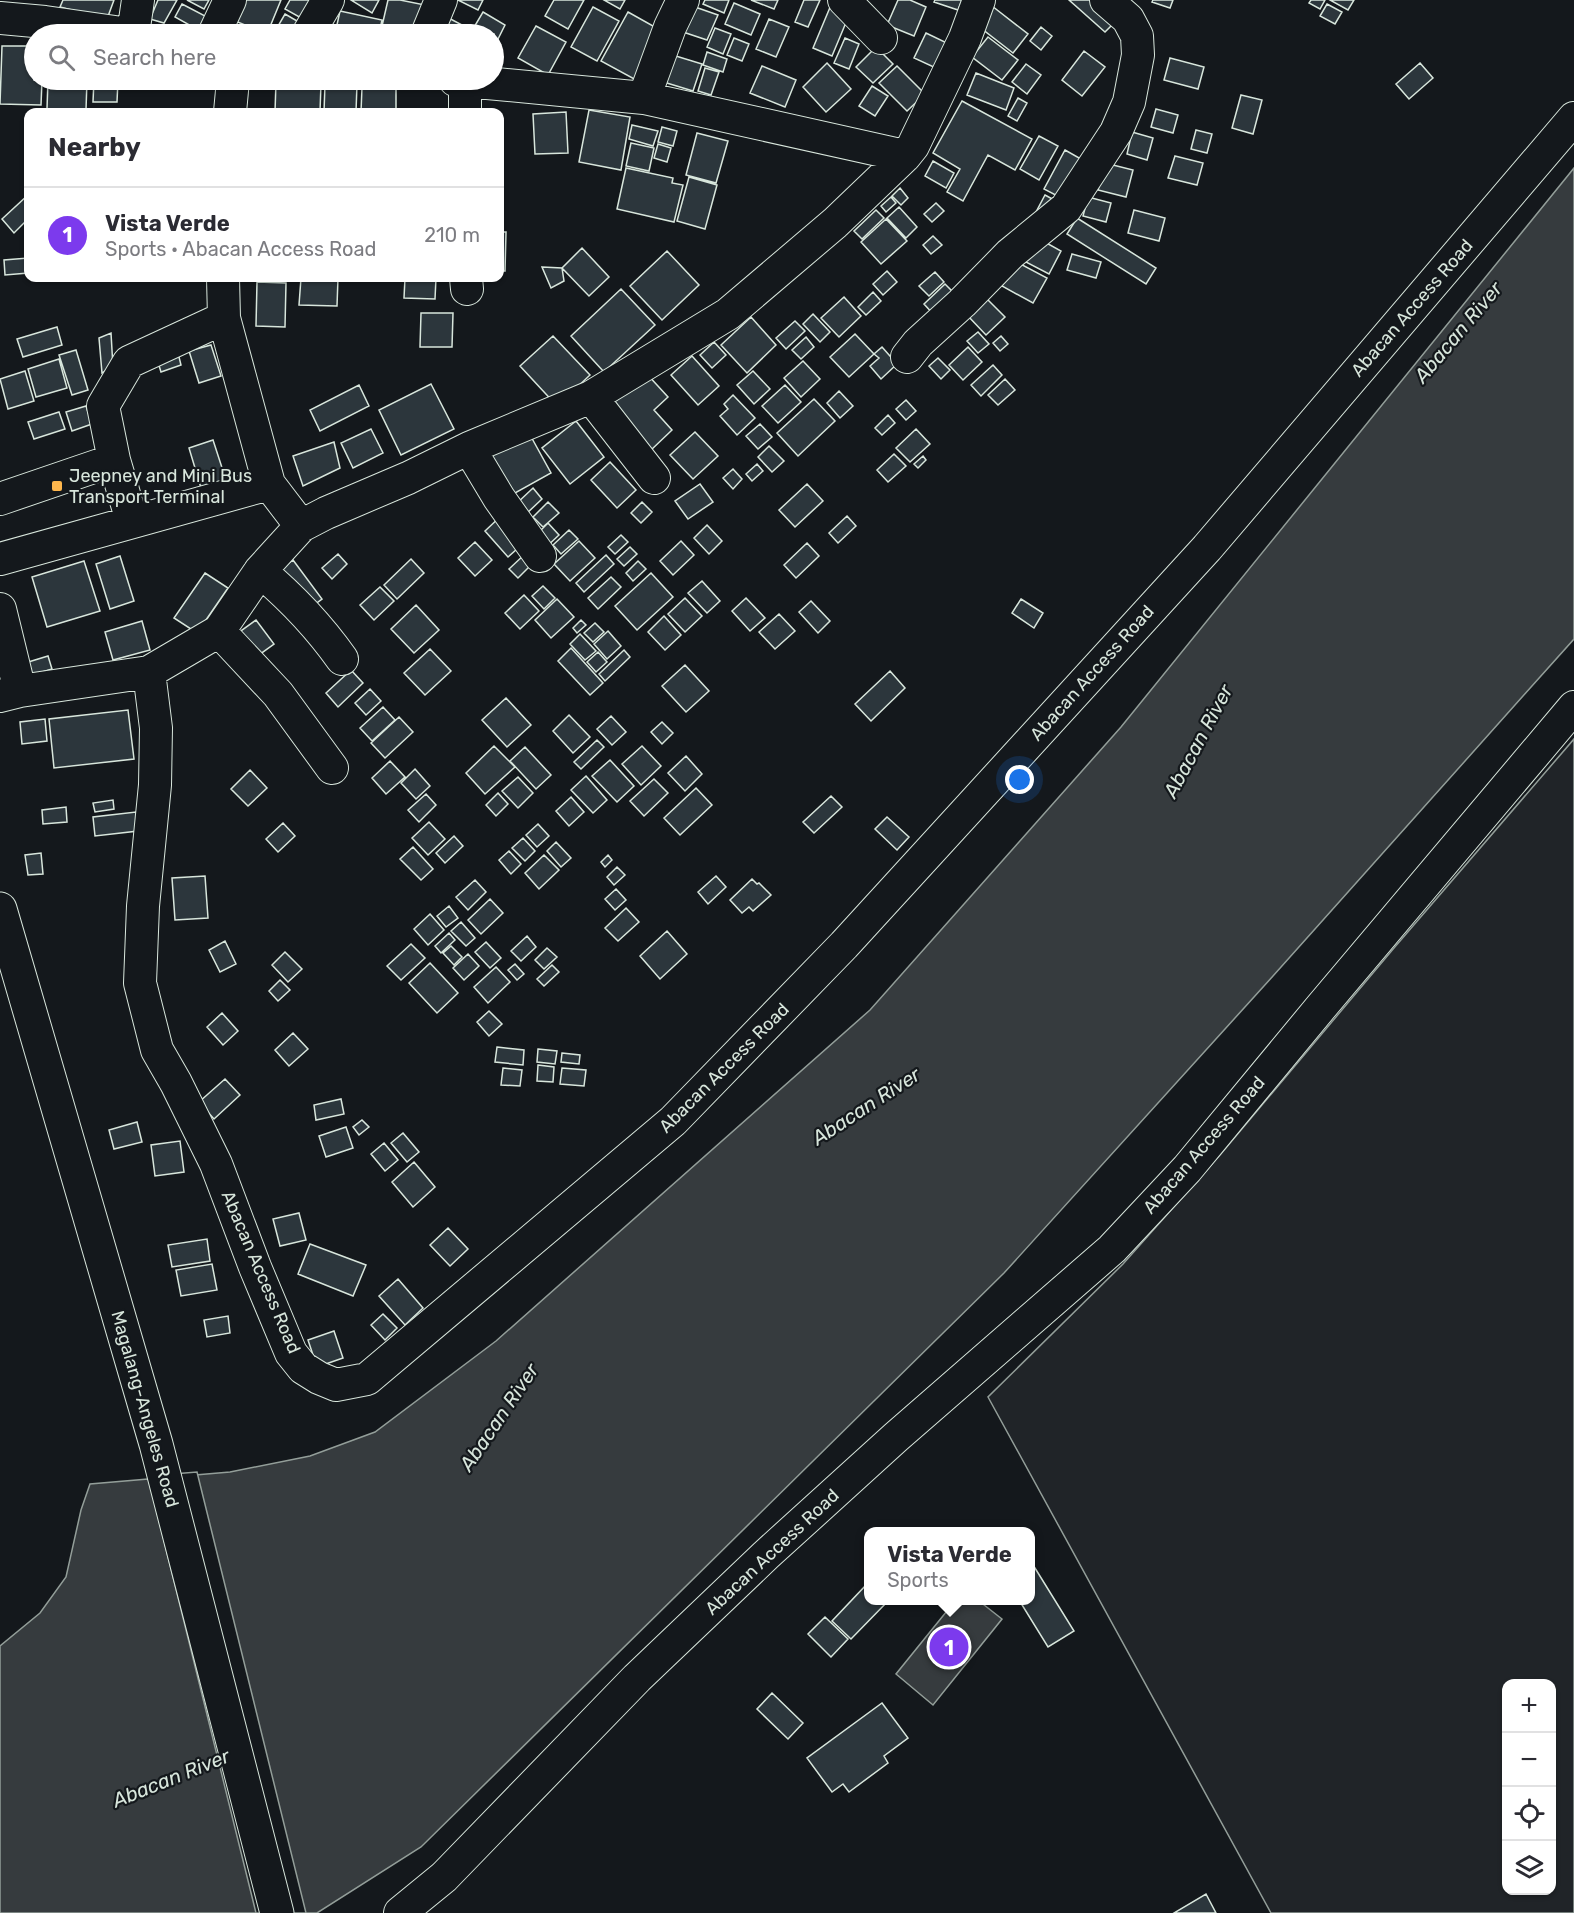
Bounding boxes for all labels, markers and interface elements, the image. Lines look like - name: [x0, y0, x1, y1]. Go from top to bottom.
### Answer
- search box: [24, 24, 504, 90]
- icon: search: [45, 41, 78, 74]
- text: Search here: [93, 44, 216, 71]
- text: Nearby: [48, 132, 141, 163]
- text: Vista Verde: [105, 210, 230, 237]
- text: 1: [63, 223, 72, 247]
- text: 210 m: [424, 223, 480, 247]
- street label: Abacan Access Road: [1346, 235, 1478, 381]
- text: Sports · Abacan Access Road: [105, 237, 377, 261]
- water label: Abacan River: [1408, 276, 1508, 388]
- place label: Jeepney and Mini Bus Transport Terminal: [69, 465, 252, 508]
- marker: Jeepney and Mini Bus Transport Terminal: [50, 479, 64, 493]
- street label: Abacan Access Road: [1025, 601, 1159, 745]
- water label: Abacan River: [1158, 679, 1238, 802]
- your location: [1005, 765, 1034, 794]
- street label: Abacan Access Road: [654, 998, 794, 1138]
- water label: Abacan River: [806, 1061, 926, 1150]
- street label: Abacan Access Road: [1138, 1072, 1270, 1218]
- street label: Abacan Access Road: [217, 1187, 305, 1357]
- street label: Magalang-Angeles Road: [106, 1308, 184, 1510]
- water label: Abacan River: [454, 1358, 544, 1476]
- street label: Abacan Access Road: [701, 1484, 843, 1620]
- popup: [864, 1527, 1035, 1605]
- text: Vista Verde: [887, 1541, 1012, 1568]
- text: Sports: [887, 1568, 949, 1592]
- pin: 1: [930, 1624, 968, 1670]
- map controls: [1502, 1679, 1556, 1895]
- button: +: [1502, 1679, 1556, 1733]
- button: −: [1502, 1733, 1556, 1787]
- water label: Abacan River: [108, 1743, 234, 1813]
- button: locate: [1502, 1787, 1556, 1841]
- button: layers: [1502, 1841, 1556, 1895]

